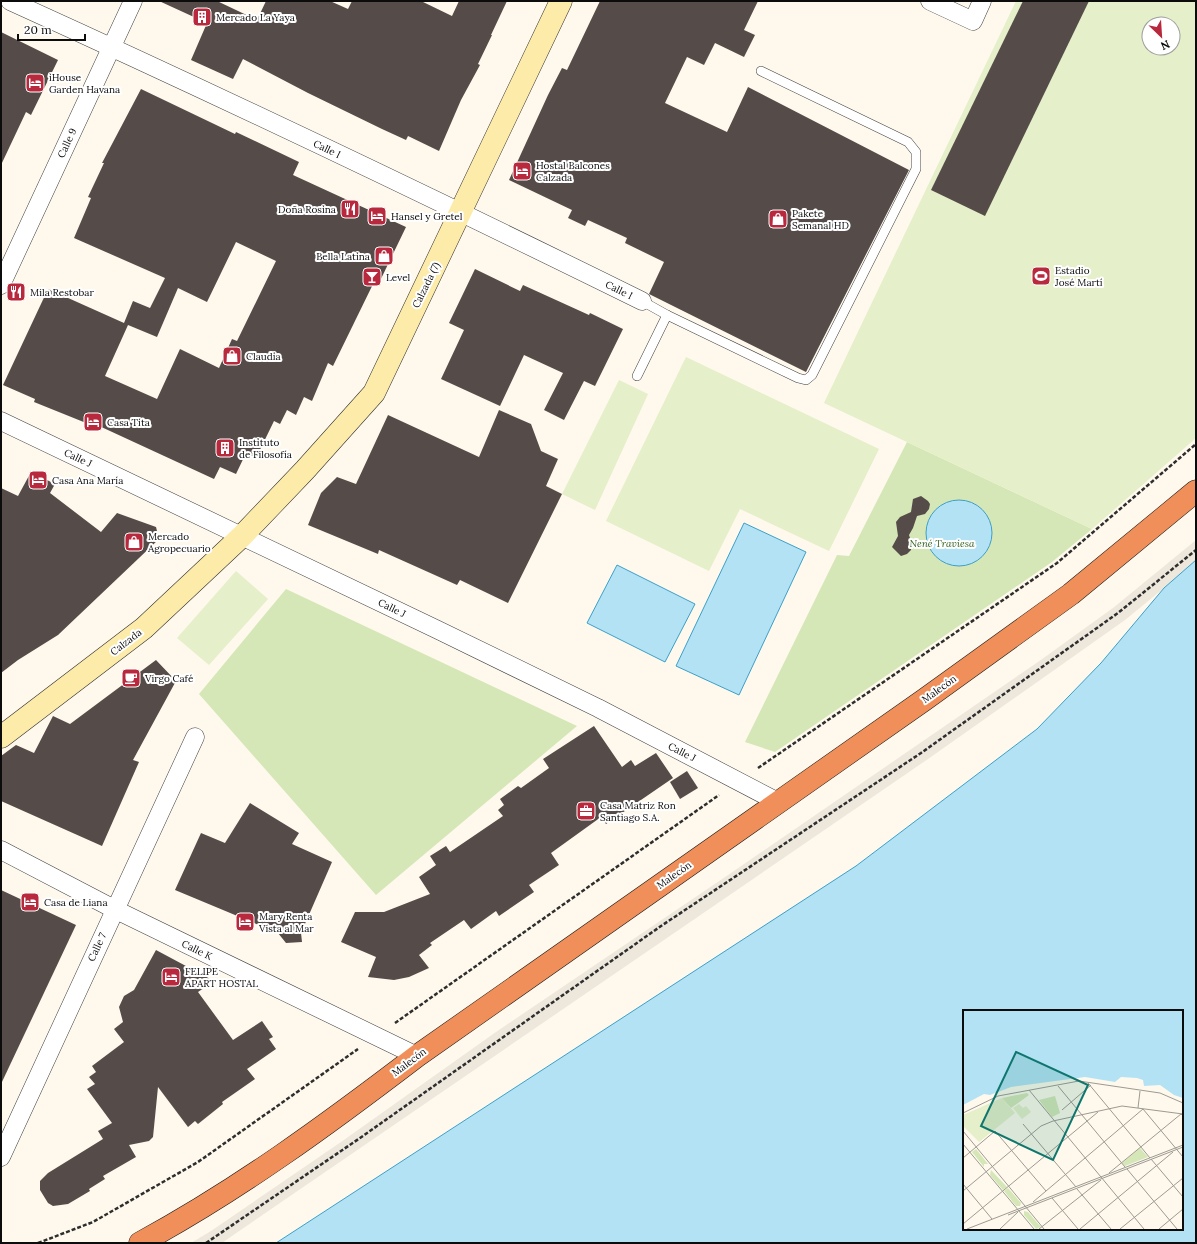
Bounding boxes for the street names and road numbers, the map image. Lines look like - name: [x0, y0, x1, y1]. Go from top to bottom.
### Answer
- street label: Calle 9: [54, 126, 80, 160]
- street label: Calle I: [311, 137, 343, 161]
- street label: Calzada (7): [409, 260, 443, 310]
- street label: Calle I: [603, 278, 635, 302]
- street label: Calle J: [62, 446, 94, 470]
- street label: Calle J: [376, 596, 408, 620]
- street label: Calzada: [108, 626, 144, 658]
- street label: Malecón: [919, 672, 959, 706]
- street label: Calle J: [666, 740, 698, 765]
- street label: Malecón: [654, 858, 694, 892]
- street label: Calle 7: [85, 930, 109, 963]
- street label: Calle K: [180, 937, 215, 963]
- street label: Malecón: [389, 1045, 429, 1079]

